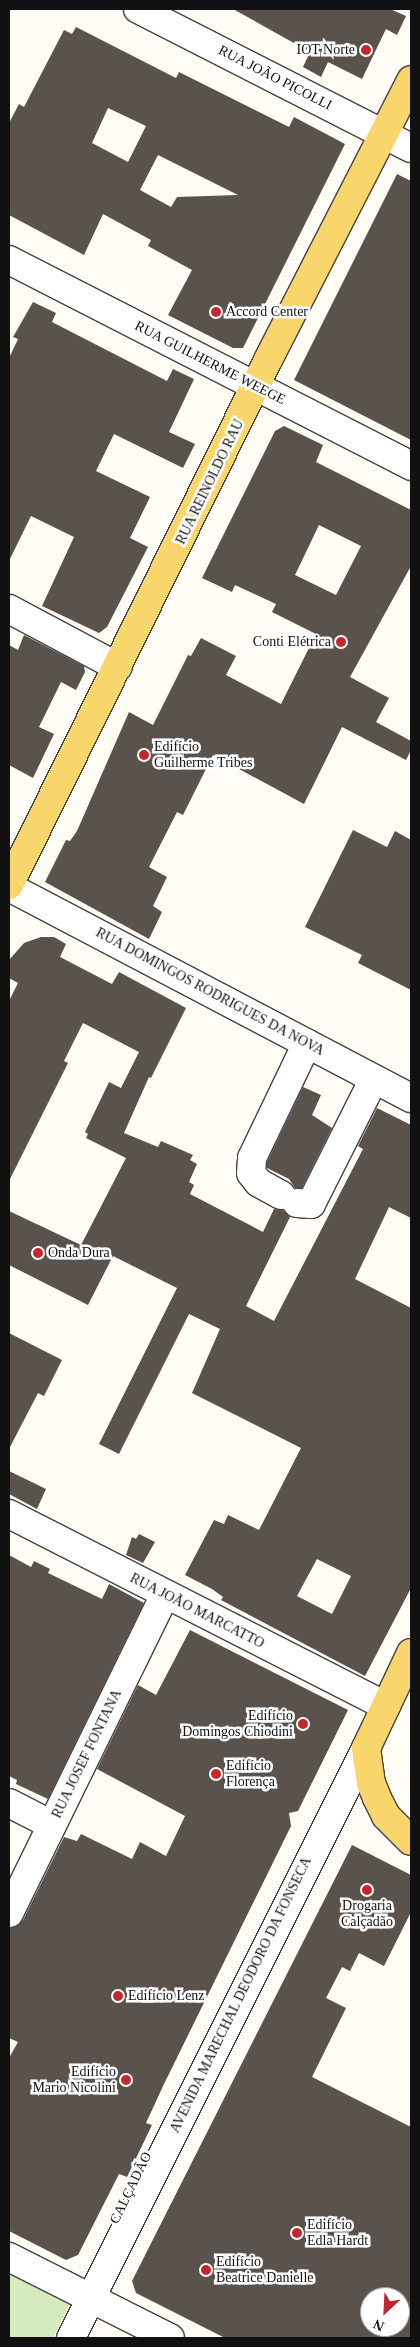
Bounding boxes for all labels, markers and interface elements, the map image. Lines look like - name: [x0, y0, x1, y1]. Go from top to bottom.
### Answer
- street label: RUA JOÃO PICOLLI: [215, 42, 335, 114]
- place label: IOT Norte: [296, 42, 355, 58]
- marker: IOT Norte: [359, 43, 373, 57]
- place label: Accord Center: [226, 304, 308, 320]
- marker: Accord Center: [210, 306, 222, 318]
- street label: RUA GUILHERME WEEGE: [131, 317, 289, 409]
- street label: RUA REINOLDO RAU: [172, 416, 248, 548]
- place label: Conti Elétrica: [253, 634, 331, 650]
- marker: Conti Elétrica: [335, 636, 347, 648]
- place label: Edifício Guilherme Tribes: [154, 739, 253, 772]
- marker: Edifício Guilherme Tribes: [138, 749, 150, 761]
- street label: RUA DOMINGOS RODRIGUES DA NOVA: [92, 924, 328, 1060]
- place label: Onda Dura: [48, 1245, 110, 1261]
- marker: Onda Dura: [32, 1247, 44, 1259]
- street label: RUA JOÃO MARCATTO: [127, 1570, 267, 1652]
- street label: RUA JOSEF FONTANA: [48, 1686, 126, 1822]
- place label: Edifício Domingos Chiodini: [182, 1708, 293, 1740]
- marker: Edifício Domingos Chiodini: [297, 1718, 309, 1730]
- place label: Edifício Florença: [226, 1758, 275, 1790]
- marker: Edifício Florença: [210, 1768, 222, 1780]
- street label: AVENIDA MARECHAL DEODORO DA FONSECA: [166, 1853, 316, 2137]
- marker: Drogaria Calçadão: [361, 1884, 373, 1896]
- place label: Drogaria Calçadão: [341, 1898, 393, 1930]
- place label: Edifício Lenz: [128, 1988, 205, 2004]
- marker: Edifício Lenz: [112, 1990, 124, 2002]
- place label: Edifício Mario Nicolini: [32, 2064, 116, 2096]
- marker: Edifício Mario Nicolini: [120, 2074, 132, 2086]
- street label: CALÇADÃO: [106, 2149, 156, 2227]
- place label: Edifício Edla Hardt: [307, 2217, 368, 2250]
- marker: Edifício Edla Hardt: [291, 2227, 303, 2239]
- place label: Edifício Beatrice Danielle: [216, 2254, 314, 2286]
- marker: Edifício Beatrice Danielle: [200, 2264, 212, 2276]
- north arrow: [360, 2287, 410, 2337]
- text: N: [371, 2316, 387, 2334]

